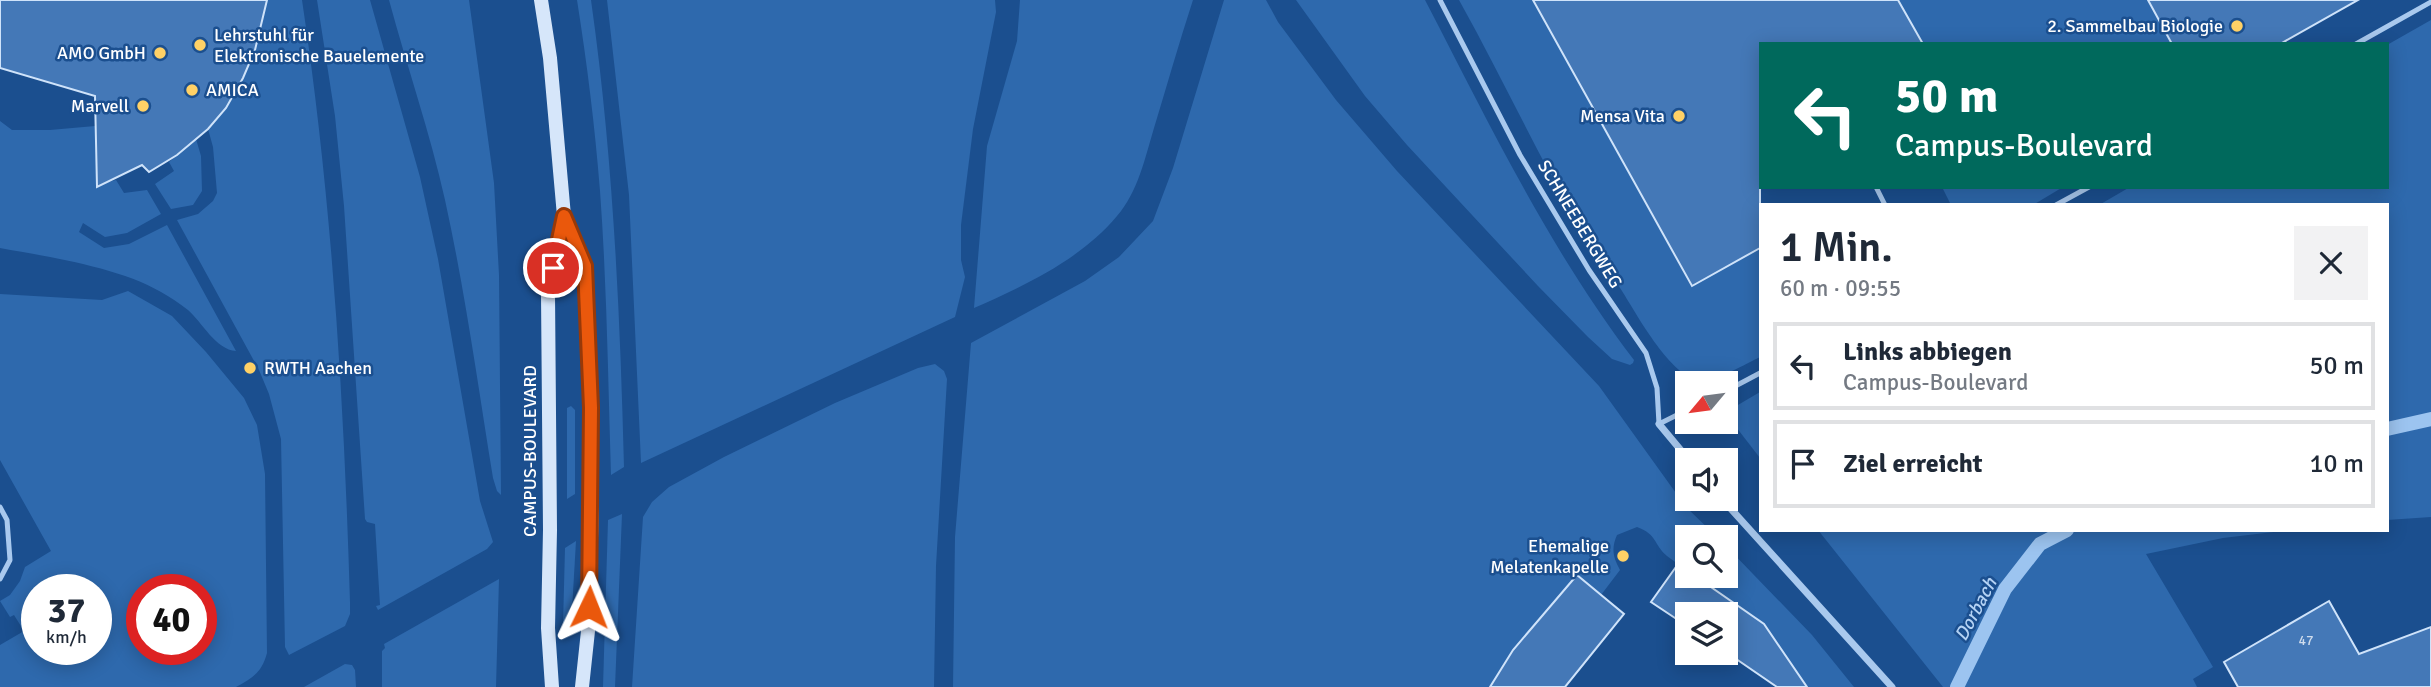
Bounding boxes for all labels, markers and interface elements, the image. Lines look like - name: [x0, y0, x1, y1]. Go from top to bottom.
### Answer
- place label: 2. Sammelbau Biologie: [2047, 15, 2223, 37]
- marker: 2. Sammelbau Biologie: [2229, 18, 2245, 34]
- place label: Lehrstuhl für Elektronische Bauelemente: [214, 24, 424, 67]
- marker: Lehrstuhl für Elektronische Bauelemente: [192, 37, 208, 53]
- place label: AMO GmbH: [57, 42, 146, 64]
- marker: AMO GmbH: [152, 45, 168, 61]
- text: 50 m: [1895, 66, 1998, 126]
- icon: left: [1780, 70, 1871, 161]
- place label: AMICA: [206, 79, 259, 101]
- marker: AMICA: [184, 82, 200, 98]
- place label: Marvell: [71, 95, 129, 117]
- marker: Marvell: [135, 98, 151, 114]
- place label: Mensa Vita: [1580, 105, 1665, 127]
- marker: Mensa Vita: [1671, 108, 1687, 124]
- text: Campus-Boulevard: [1895, 126, 2153, 165]
- street label: SCHNEEBERGWEG: [1533, 156, 1627, 292]
- text: 1 Min.: [1780, 222, 1893, 273]
- button: close: [2294, 226, 2368, 300]
- pin: [523, 238, 583, 298]
- icon: arrive: [534, 249, 572, 287]
- text: 60 m · 09:55: [1780, 274, 1901, 303]
- text: Links abbiegen: [1843, 336, 2012, 368]
- icon: left: [1784, 347, 1822, 385]
- text: 50 m: [2309, 350, 2364, 382]
- place label: RWTH Aachen: [264, 357, 372, 379]
- marker: RWTH Aachen: [242, 360, 258, 376]
- street label: CAMPUS-BOULEVARD: [519, 365, 541, 537]
- text: Campus-Boulevard: [1843, 368, 2028, 397]
- north arrow: [1675, 371, 1738, 434]
- map controls: [1675, 371, 1738, 665]
- icon: arrive: [1784, 445, 1822, 483]
- button: sound: [1675, 448, 1738, 511]
- text: Ziel erreicht: [1843, 448, 1983, 480]
- text: 10 m: [2309, 448, 2364, 480]
- button: search: [1675, 525, 1738, 588]
- place label: Ehemalige Melatenkapelle: [1490, 535, 1609, 578]
- marker: Ehemalige Melatenkapelle: [1615, 548, 1631, 564]
- position arrow: [552, 570, 626, 644]
- water label: Dorbach: [1949, 573, 2003, 645]
- speed limit sign: 40: [126, 574, 217, 665]
- text: 37: [48, 589, 85, 632]
- button: layers: [1675, 602, 1738, 665]
- text: km/h: [46, 626, 87, 648]
- house number: 47: [2298, 632, 2314, 649]

